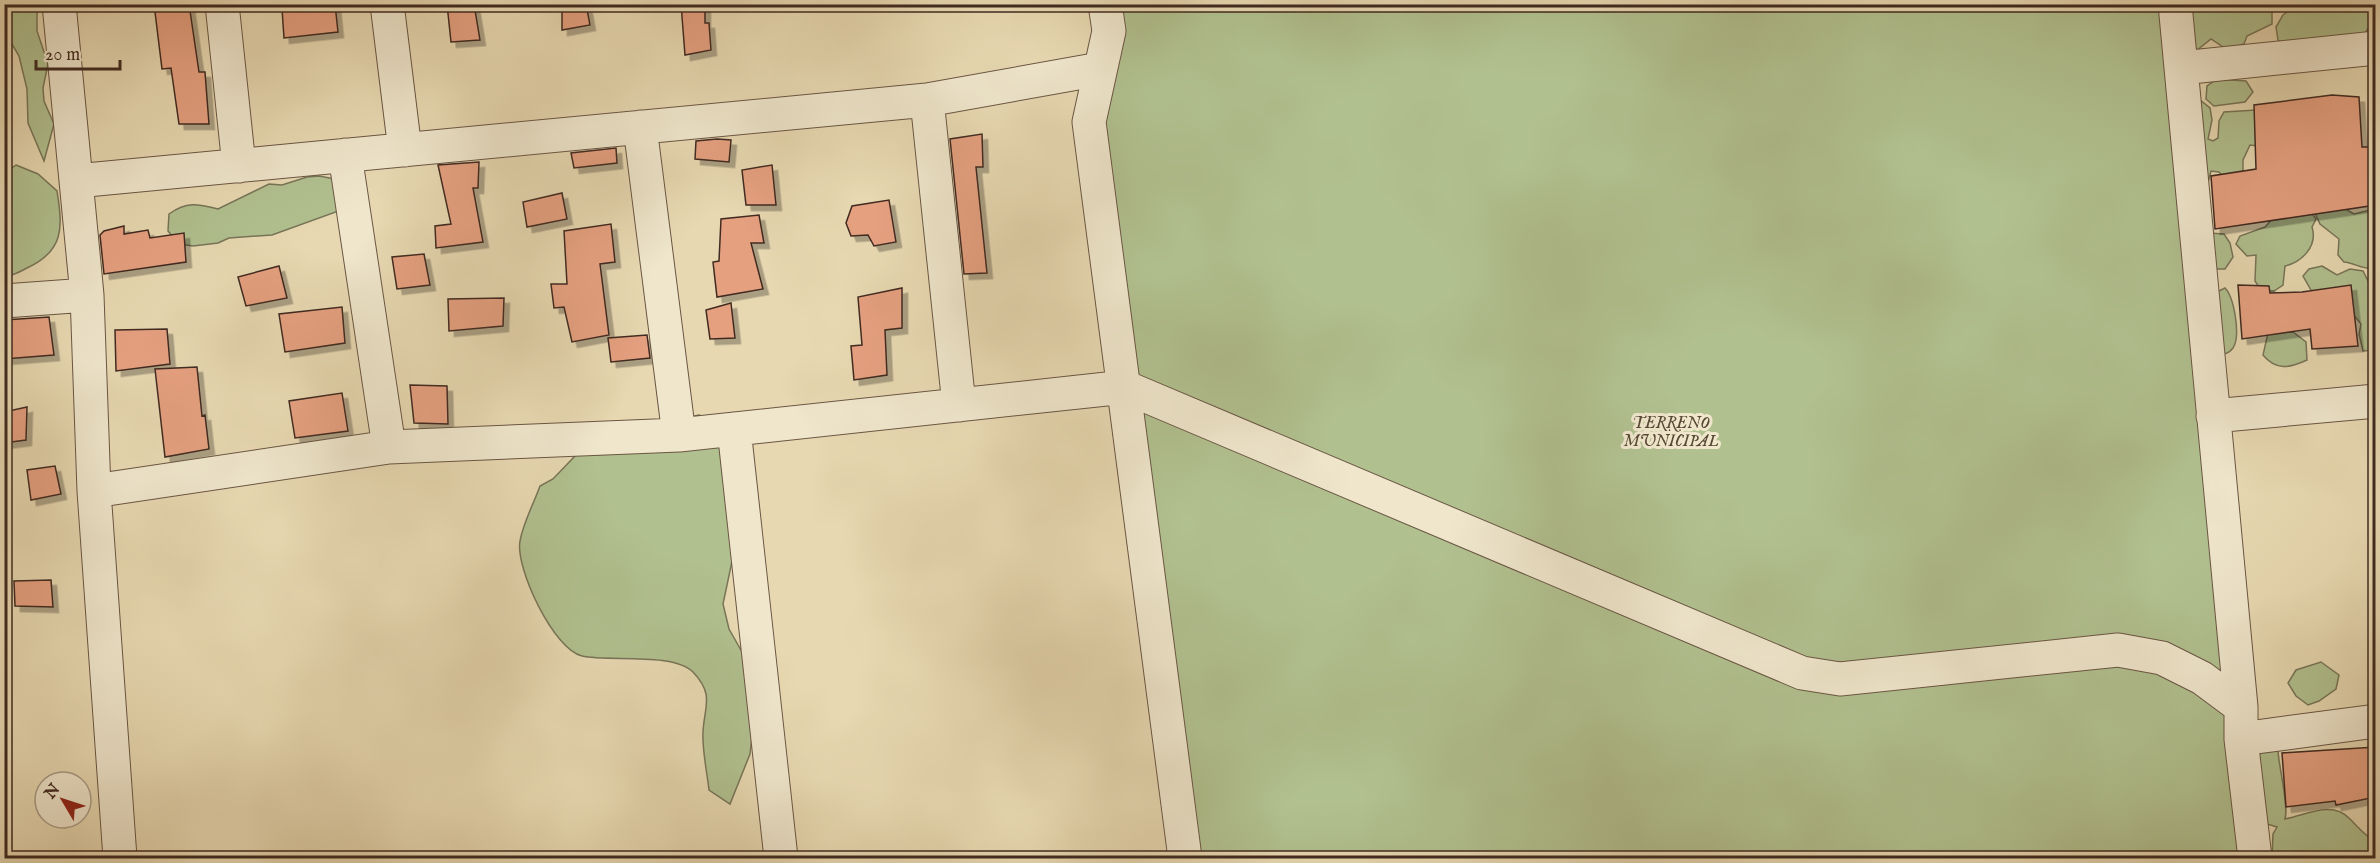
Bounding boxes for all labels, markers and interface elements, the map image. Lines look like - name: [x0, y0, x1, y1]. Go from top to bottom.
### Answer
- scale bar: [36, 33, 120, 71]
- text: 20 m: [45, 44, 80, 67]
- park label: TERRENO MUNICIPAL: [1623, 414, 1719, 452]
- north arrow: [33, 770, 93, 830]
- text: N: [40, 780, 65, 804]

